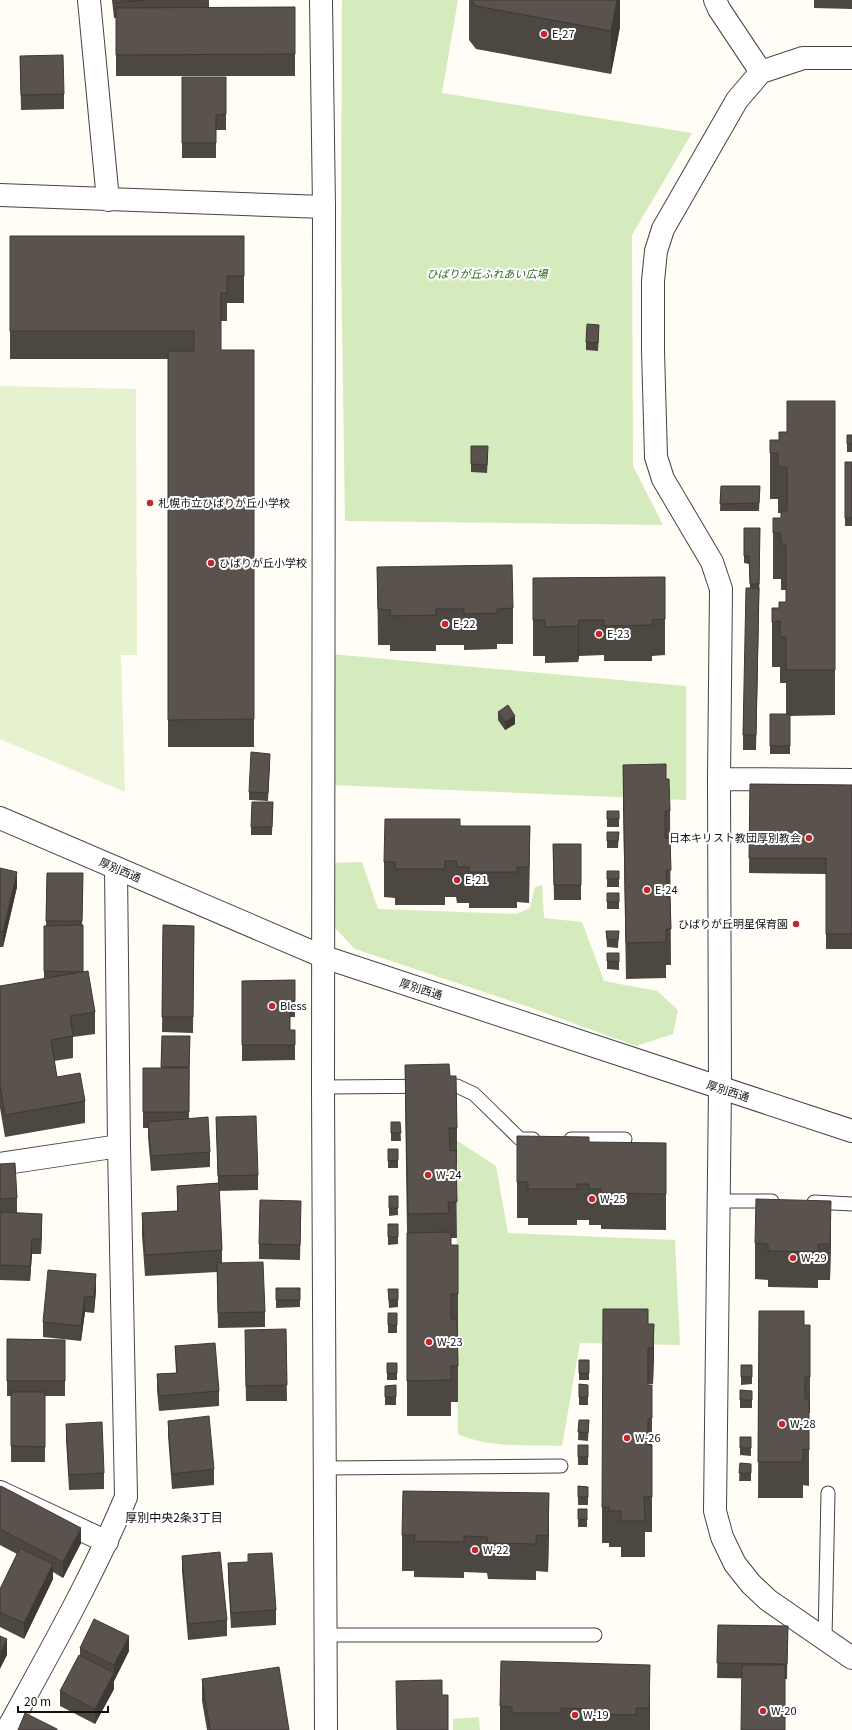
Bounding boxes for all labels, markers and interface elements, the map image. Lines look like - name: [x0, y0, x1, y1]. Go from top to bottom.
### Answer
- place label: E-27: [552, 25, 575, 41]
- marker: E-27: [539, 29, 549, 39]
- park label: ひばりが丘ふれあい広場: [427, 265, 549, 281]
- place label: 札幌市立ひばりが丘小学校: [158, 494, 290, 510]
- marker: 札幌市立ひばりが丘小学校: [145, 498, 155, 508]
- place label: ひばりが丘小学校: [219, 554, 307, 570]
- marker: ひばりが丘小学校: [206, 558, 216, 568]
- place label: E-22: [453, 615, 476, 631]
- marker: E-22: [440, 619, 450, 629]
- place label: E-23: [607, 625, 630, 641]
- marker: E-23: [594, 629, 604, 639]
- place label: 日本キリスト教団厚別教会: [669, 829, 801, 845]
- marker: 日本キリスト教団厚別教会: [804, 833, 814, 843]
- street label: 厚別西通: [97, 853, 144, 885]
- place label: E-21: [465, 871, 488, 887]
- marker: E-21: [452, 875, 462, 885]
- place label: E-24: [655, 881, 678, 897]
- marker: E-24: [642, 885, 652, 895]
- place label: ひばりが丘明星保育園: [678, 915, 788, 931]
- marker: ひばりが丘明星保育園: [791, 919, 801, 929]
- street label: 厚別西通: [398, 974, 445, 1002]
- place label: Bless: [280, 997, 307, 1013]
- marker: Bless: [267, 1001, 277, 1011]
- street label: 厚別西通: [705, 1076, 752, 1104]
- place label: W-24: [436, 1166, 462, 1182]
- marker: W-24: [423, 1170, 433, 1180]
- place label: W-25: [600, 1190, 626, 1206]
- marker: W-25: [587, 1194, 597, 1204]
- place label: W-29: [801, 1249, 827, 1265]
- marker: W-29: [788, 1253, 798, 1263]
- place label: W-23: [437, 1333, 463, 1349]
- marker: W-23: [424, 1337, 434, 1347]
- place label: W-28: [790, 1415, 816, 1431]
- marker: W-28: [777, 1419, 787, 1429]
- place label: W-26: [635, 1429, 661, 1445]
- marker: W-26: [622, 1433, 632, 1443]
- district label: 厚別中央2条3丁目: [125, 1508, 223, 1525]
- place label: W-22: [483, 1541, 509, 1557]
- marker: W-22: [470, 1545, 480, 1555]
- scale bar: [18, 1688, 108, 1714]
- text: 20 m: [24, 1692, 51, 1709]
- place label: W-20: [771, 1702, 797, 1718]
- place label: W-19: [583, 1706, 609, 1722]
- marker: W-20: [758, 1706, 768, 1716]
- marker: W-19: [570, 1710, 580, 1720]

